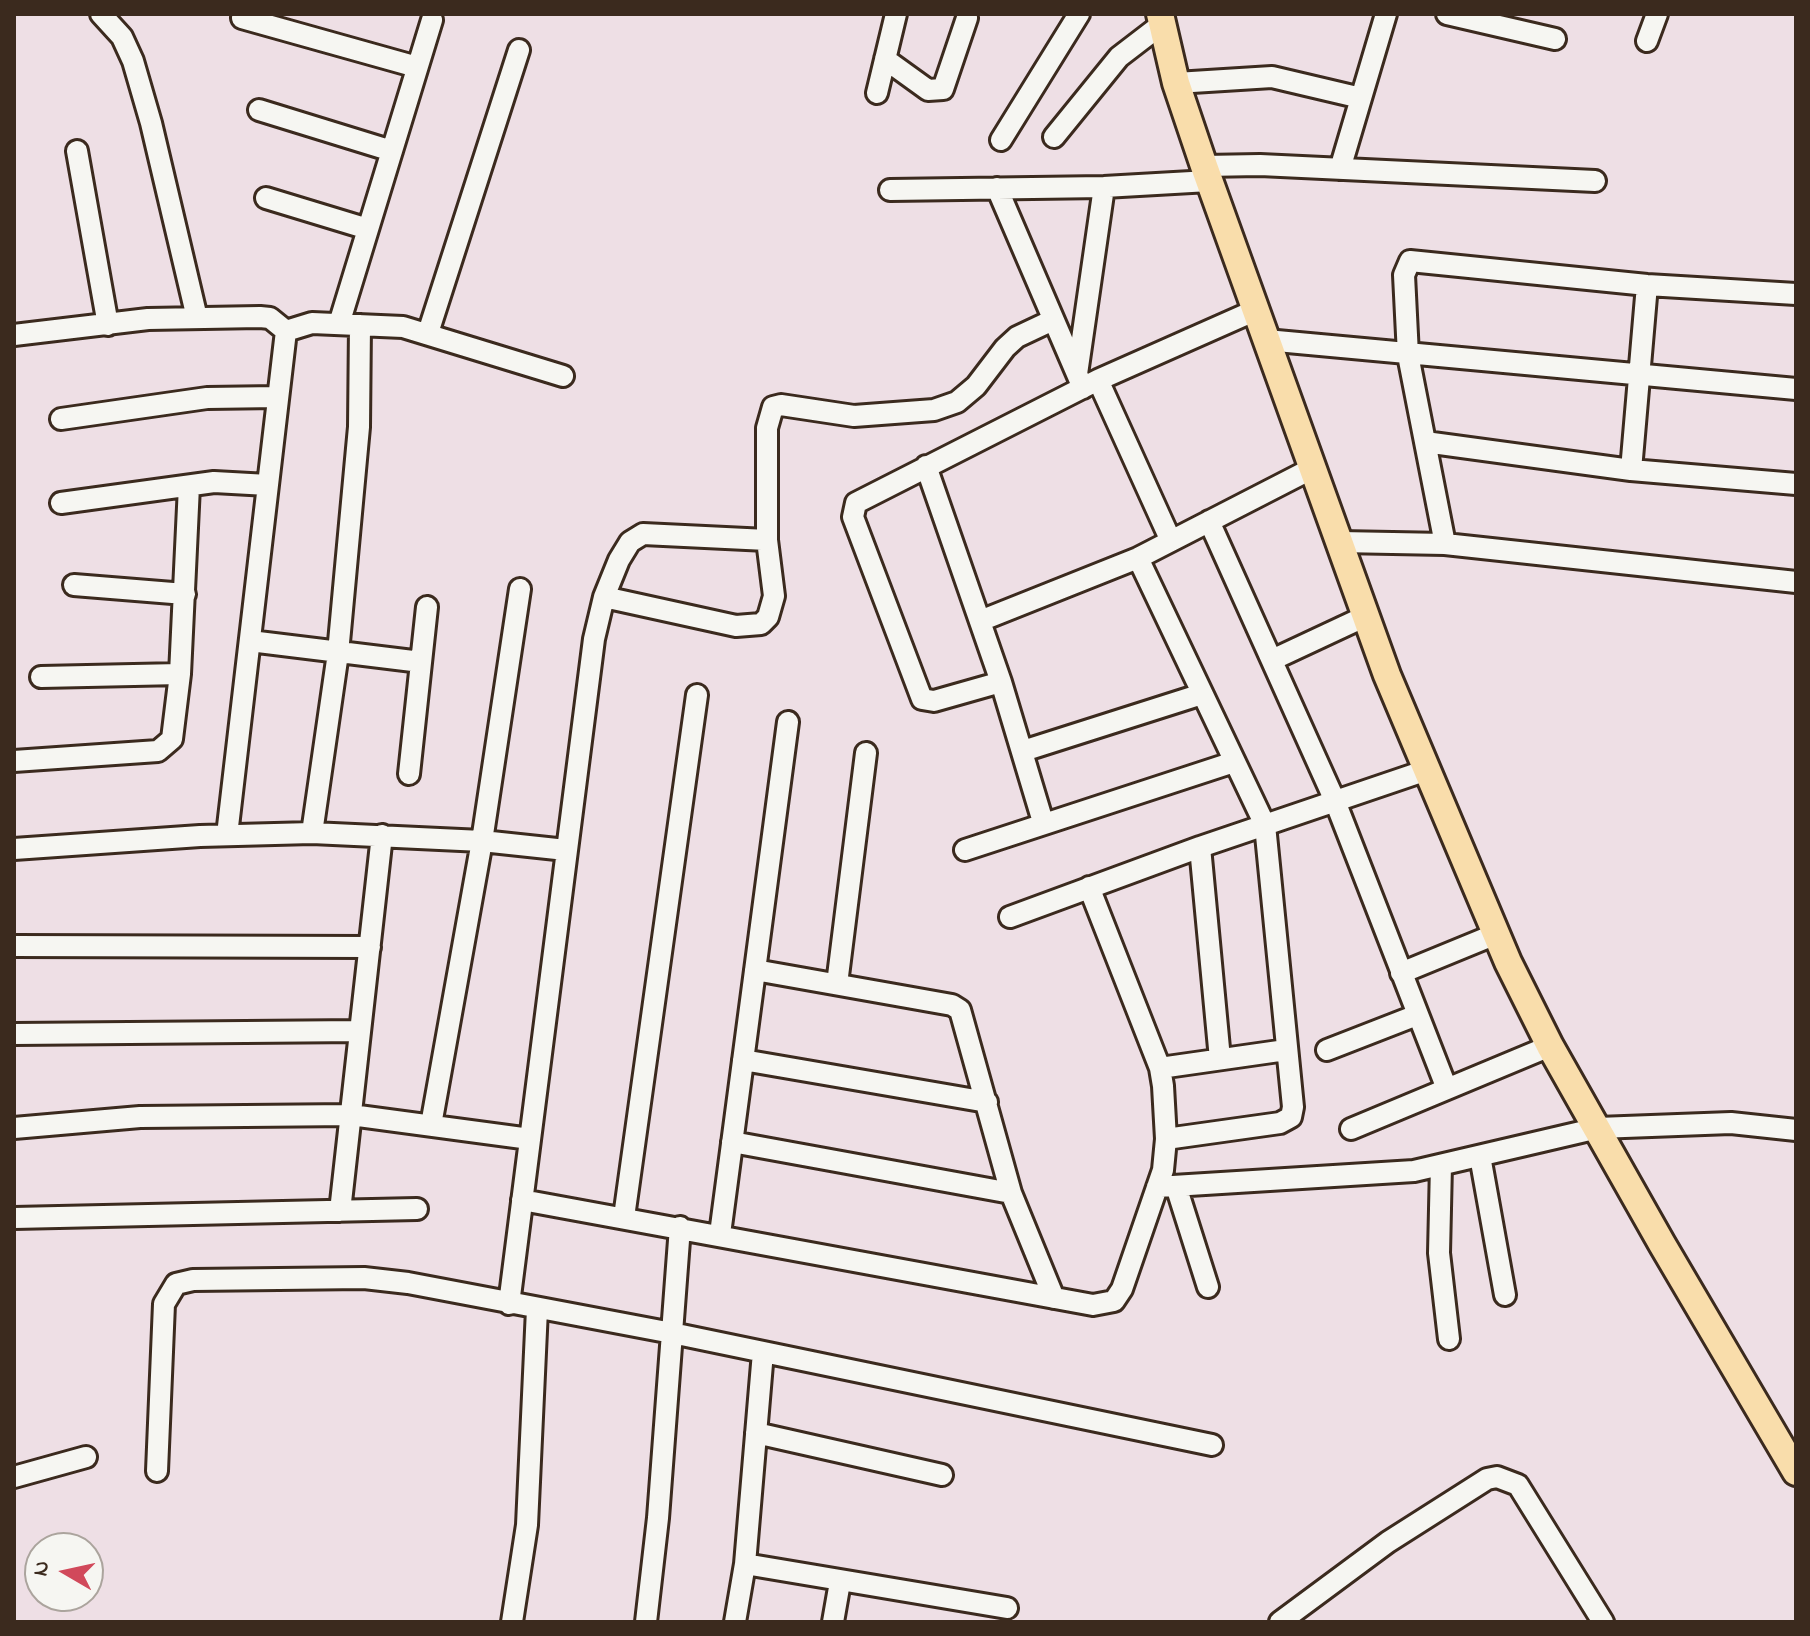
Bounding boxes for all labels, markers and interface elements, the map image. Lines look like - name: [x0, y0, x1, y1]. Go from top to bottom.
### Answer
- north arrow: [24, 1532, 104, 1612]
- text: N: [25, 1559, 59, 1578]

